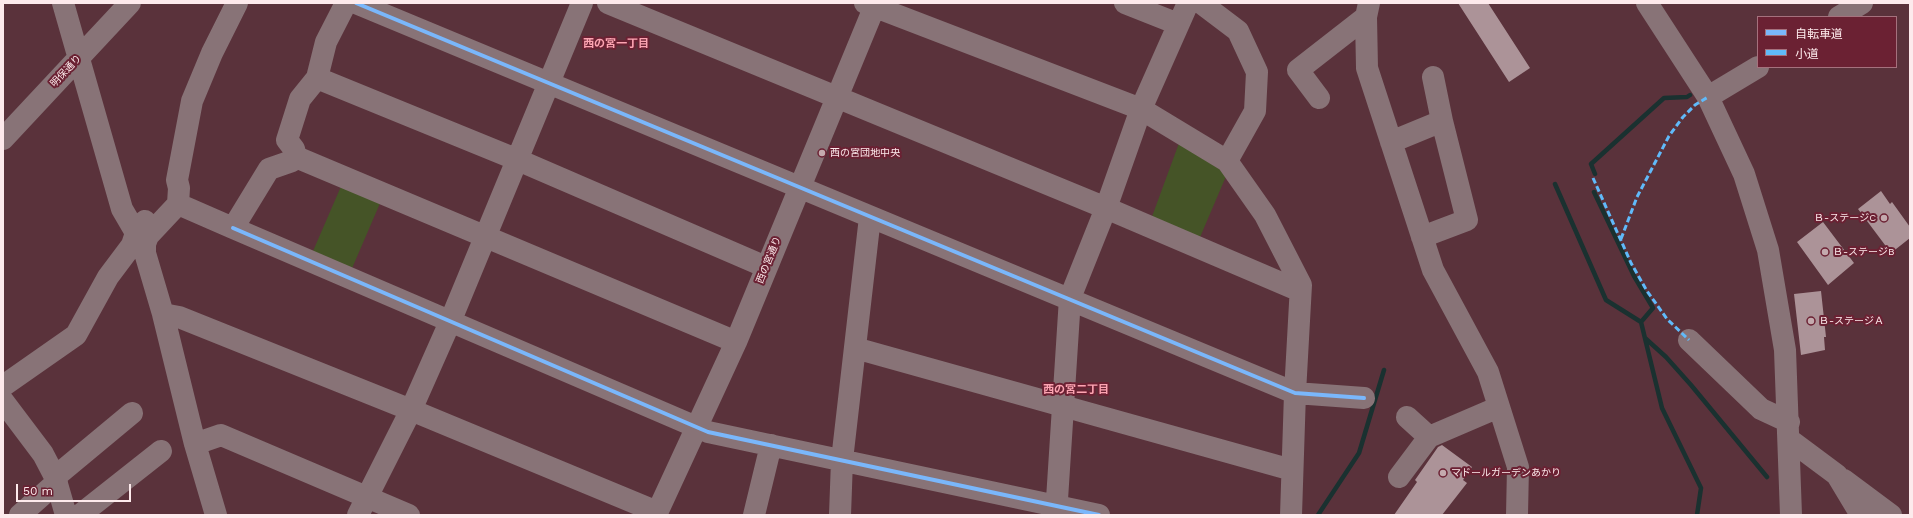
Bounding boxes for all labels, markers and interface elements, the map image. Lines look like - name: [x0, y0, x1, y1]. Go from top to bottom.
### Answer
- legend: [1757, 16, 1897, 68]
- text: 自転車道: [1795, 27, 1843, 41]
- district label: 西の宮一丁目: [583, 37, 649, 51]
- text: 小道: [1795, 47, 1819, 61]
- street label: 明保通り: [48, 52, 84, 90]
- place label: 西の宮団地中央: [830, 147, 900, 159]
- marker: 西の宮団地中央: [817, 148, 827, 158]
- place label: Ｂ‐ステージC: [1814, 212, 1876, 224]
- marker: Ｂ‐ステージC: [1879, 213, 1889, 223]
- street label: 西の宮通り: [754, 235, 784, 285]
- place label: Ｂ‐ステージB: [1833, 246, 1895, 258]
- marker: Ｂ‐ステージB: [1820, 247, 1830, 257]
- place label: Ｂ‐ステージＡ: [1819, 315, 1884, 327]
- marker: Ｂ‐ステージＡ: [1806, 316, 1816, 326]
- district label: 西の宮二丁目: [1043, 383, 1109, 397]
- place label: マドールガーデンあかり: [1451, 467, 1561, 479]
- marker: マドールガーデンあかり: [1438, 468, 1448, 478]
- scale bar: [18, 476, 133, 502]
- text: 50 m: [23, 484, 53, 498]

